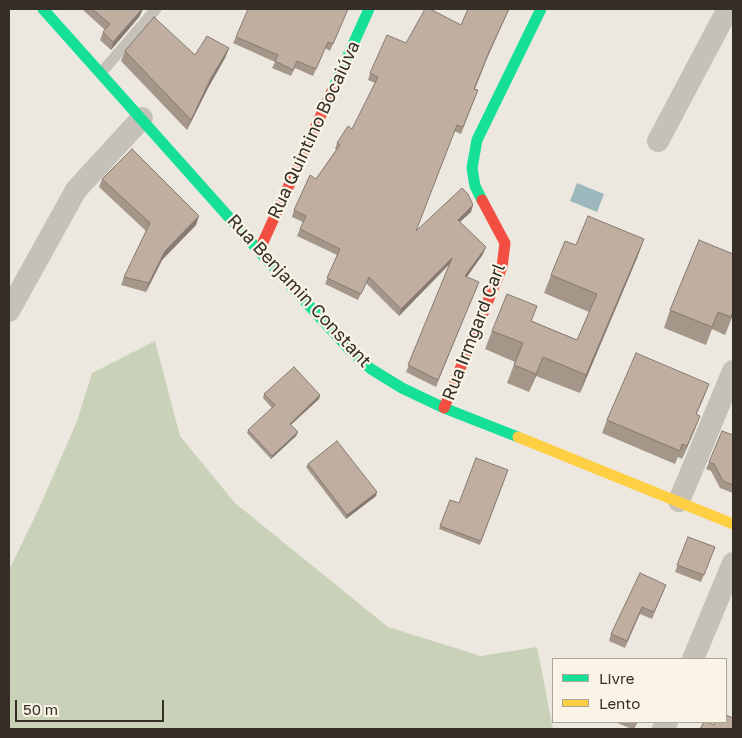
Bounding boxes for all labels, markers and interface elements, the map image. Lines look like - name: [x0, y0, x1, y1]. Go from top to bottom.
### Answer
- street label: Rua Quintino Bocaiúva: [263, 38, 365, 222]
- street label: Rua Benjamin Constant: [222, 210, 376, 372]
- street label: Rua Irmgard Carl: [438, 261, 510, 403]
- legend: [552, 658, 727, 723]
- text: Livre: [599, 669, 634, 687]
- scale bar: [18, 690, 166, 722]
- text: Lento: [599, 694, 640, 712]
- text: 50 m: [23, 700, 58, 718]

